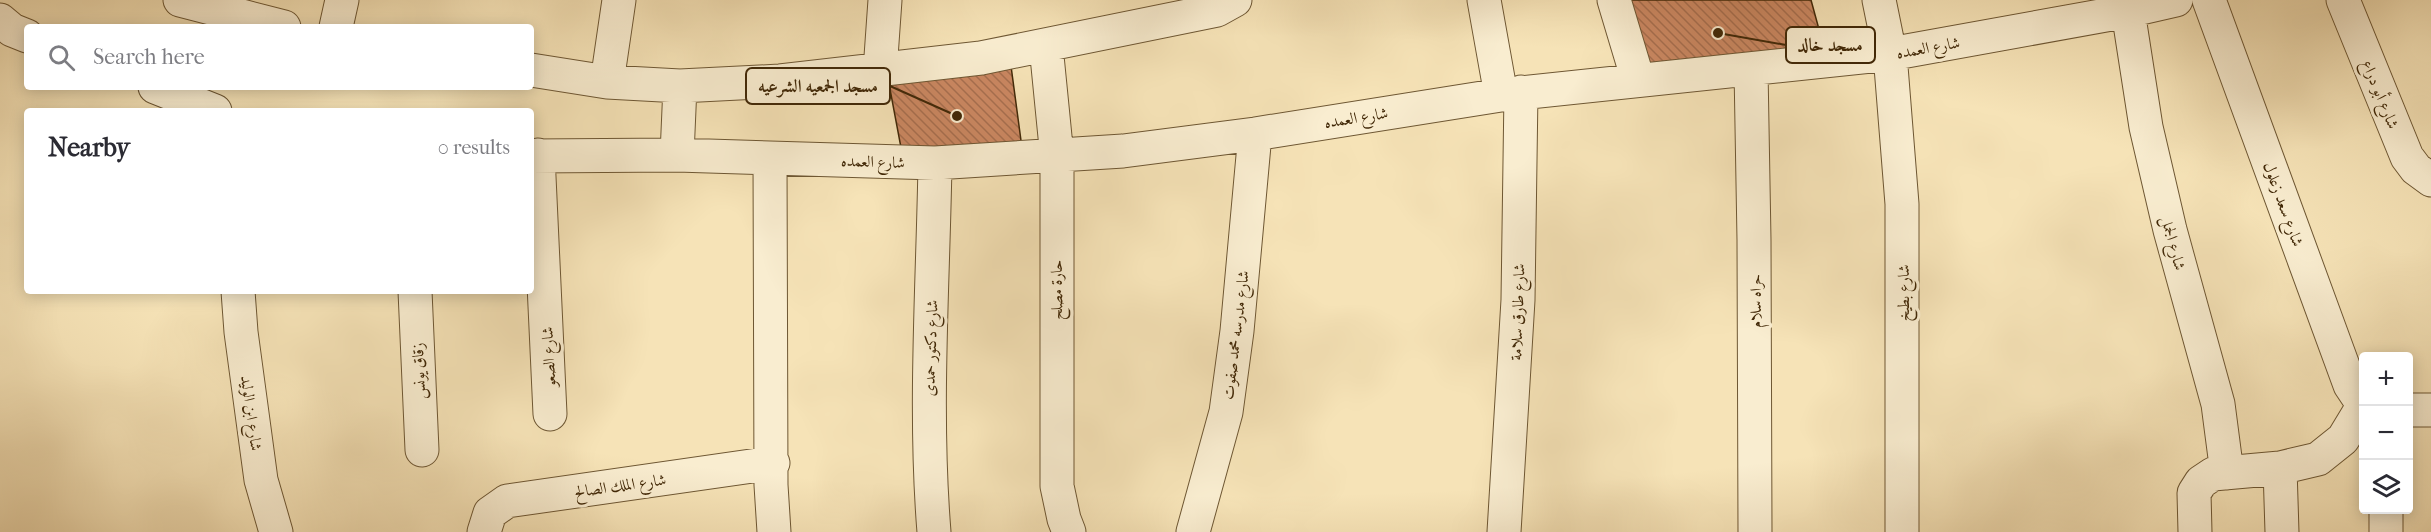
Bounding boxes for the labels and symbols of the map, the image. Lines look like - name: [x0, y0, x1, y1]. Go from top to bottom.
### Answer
- callout: مسجد خالد: [1786, 27, 1875, 63]
- street label: شارع العمده: [1895, 33, 1962, 66]
- text: مسجد خالد: [1797, 35, 1863, 56]
- street label: شارع أبو دراع: [2354, 56, 2405, 133]
- callout: مسجد الجمعيه الشرعيه: [746, 68, 890, 104]
- text: مسجد الجمعيه الشرعيه: [758, 76, 878, 98]
- street label: شارع العمده: [1323, 103, 1390, 136]
- street label: شارع العمده: [840, 151, 905, 176]
- street label: شارع سعد زعلول: [2256, 159, 2308, 250]
- street label: شارع الجمل: [2153, 214, 2190, 273]
- street label: حارة مصلح: [1047, 260, 1071, 320]
- street label: شارع طارق سلامة: [1506, 263, 1533, 361]
- street label: شارع بطيخ: [1894, 264, 1918, 322]
- street label: شارع مدرسه محمد صفوت: [1218, 269, 1257, 401]
- street label: حراه سلام: [1746, 274, 1770, 328]
- street label: شارع دكتور حمدى: [919, 299, 946, 397]
- street label: شارع الصعو: [537, 326, 564, 390]
- street label: زقاق يونس: [408, 342, 430, 400]
- street label: شارع ابن الوليد: [233, 374, 266, 453]
- street label: شارع الملك الصالح: [573, 470, 668, 505]

